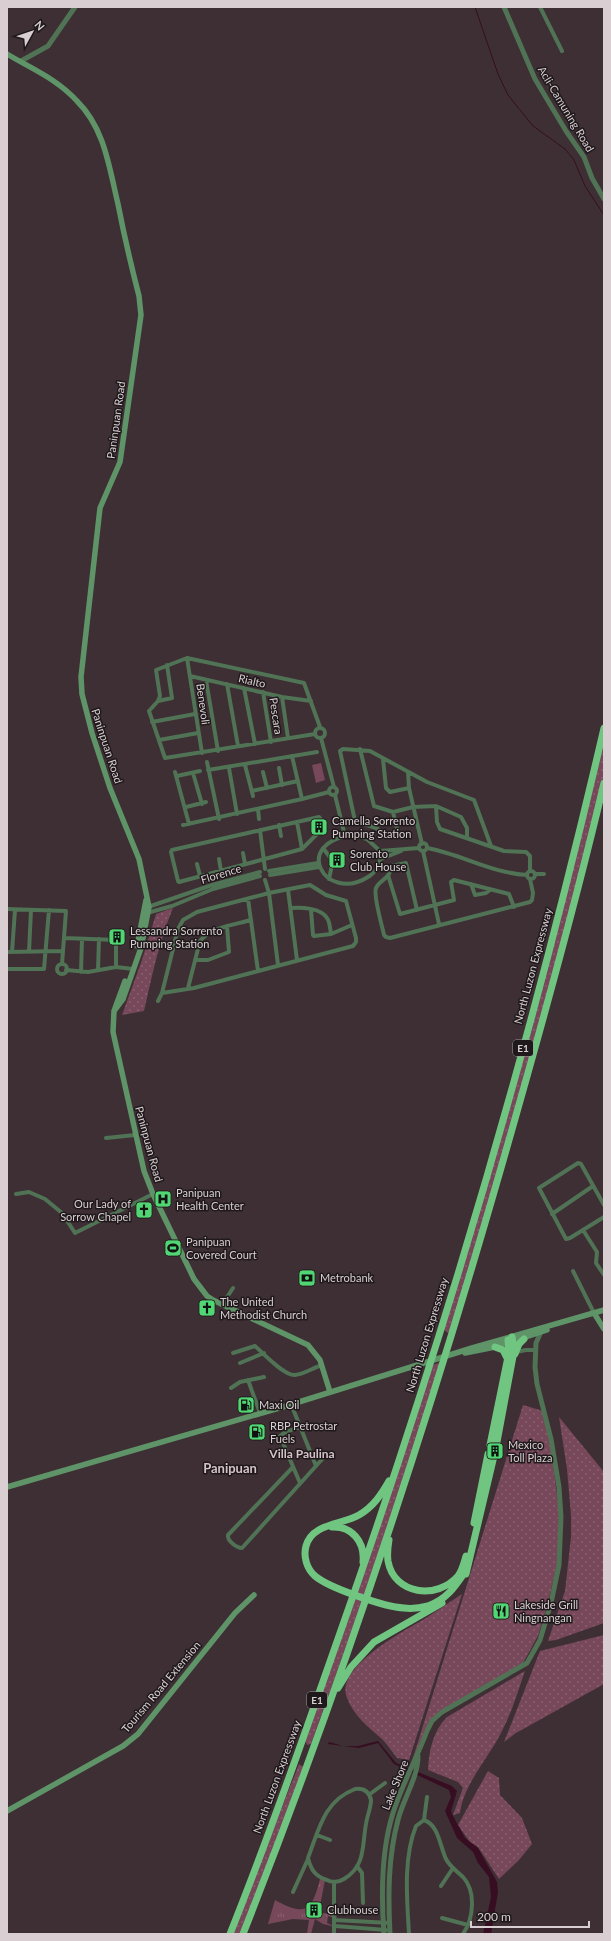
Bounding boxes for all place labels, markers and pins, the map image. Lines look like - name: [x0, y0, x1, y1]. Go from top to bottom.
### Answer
- place label: Camella Sorrento Pumping Station: [332, 814, 415, 840]
- building icon: Camella Sorrento Pumping Station: [309, 817, 329, 837]
- place label: Sorento Club House: [350, 847, 406, 873]
- building icon: Sorento Club House: [327, 850, 347, 870]
- place label: Lessandra Sorrento Pumping Station: [130, 924, 223, 950]
- building icon: Lessandra Sorrento Pumping Station: [107, 927, 127, 947]
- place label: Panipuan Health Center: [176, 1186, 244, 1212]
- hospital icon: Panipuan Health Center: [153, 1189, 173, 1209]
- place label: Our Lady of Sorrow Chapel: [60, 1197, 131, 1223]
- church icon: Our Lady of Sorrow Chapel: [134, 1200, 154, 1220]
- place label: Panipuan Covered Court: [186, 1235, 257, 1261]
- sports icon: Panipuan Covered Court: [163, 1238, 183, 1258]
- bank icon: Metrobank: [297, 1268, 317, 1288]
- place label: Metrobank: [320, 1271, 374, 1284]
- place label: The United Methodist Church: [220, 1295, 307, 1321]
- church icon: The United Methodist Church: [197, 1298, 217, 1318]
- fuel station icon: Maxi Oil: [236, 1395, 256, 1415]
- place label: Maxi Oil: [259, 1398, 299, 1411]
- place label: RBP Petrostar Fuels: [270, 1419, 337, 1445]
- fuel station icon: RBP Petrostar Fuels: [247, 1422, 267, 1442]
- place label: Mexico Toll Plaza: [508, 1438, 552, 1464]
- building icon: Mexico Toll Plaza: [485, 1441, 505, 1461]
- place label: Lakeside Grill Ningnangan: [514, 1598, 578, 1624]
- restaurant icon: Lakeside Grill Ningnangan: [491, 1601, 511, 1621]
- building icon: Clubhouse: [304, 1900, 324, 1920]
- place label: Clubhouse: [327, 1903, 379, 1916]

